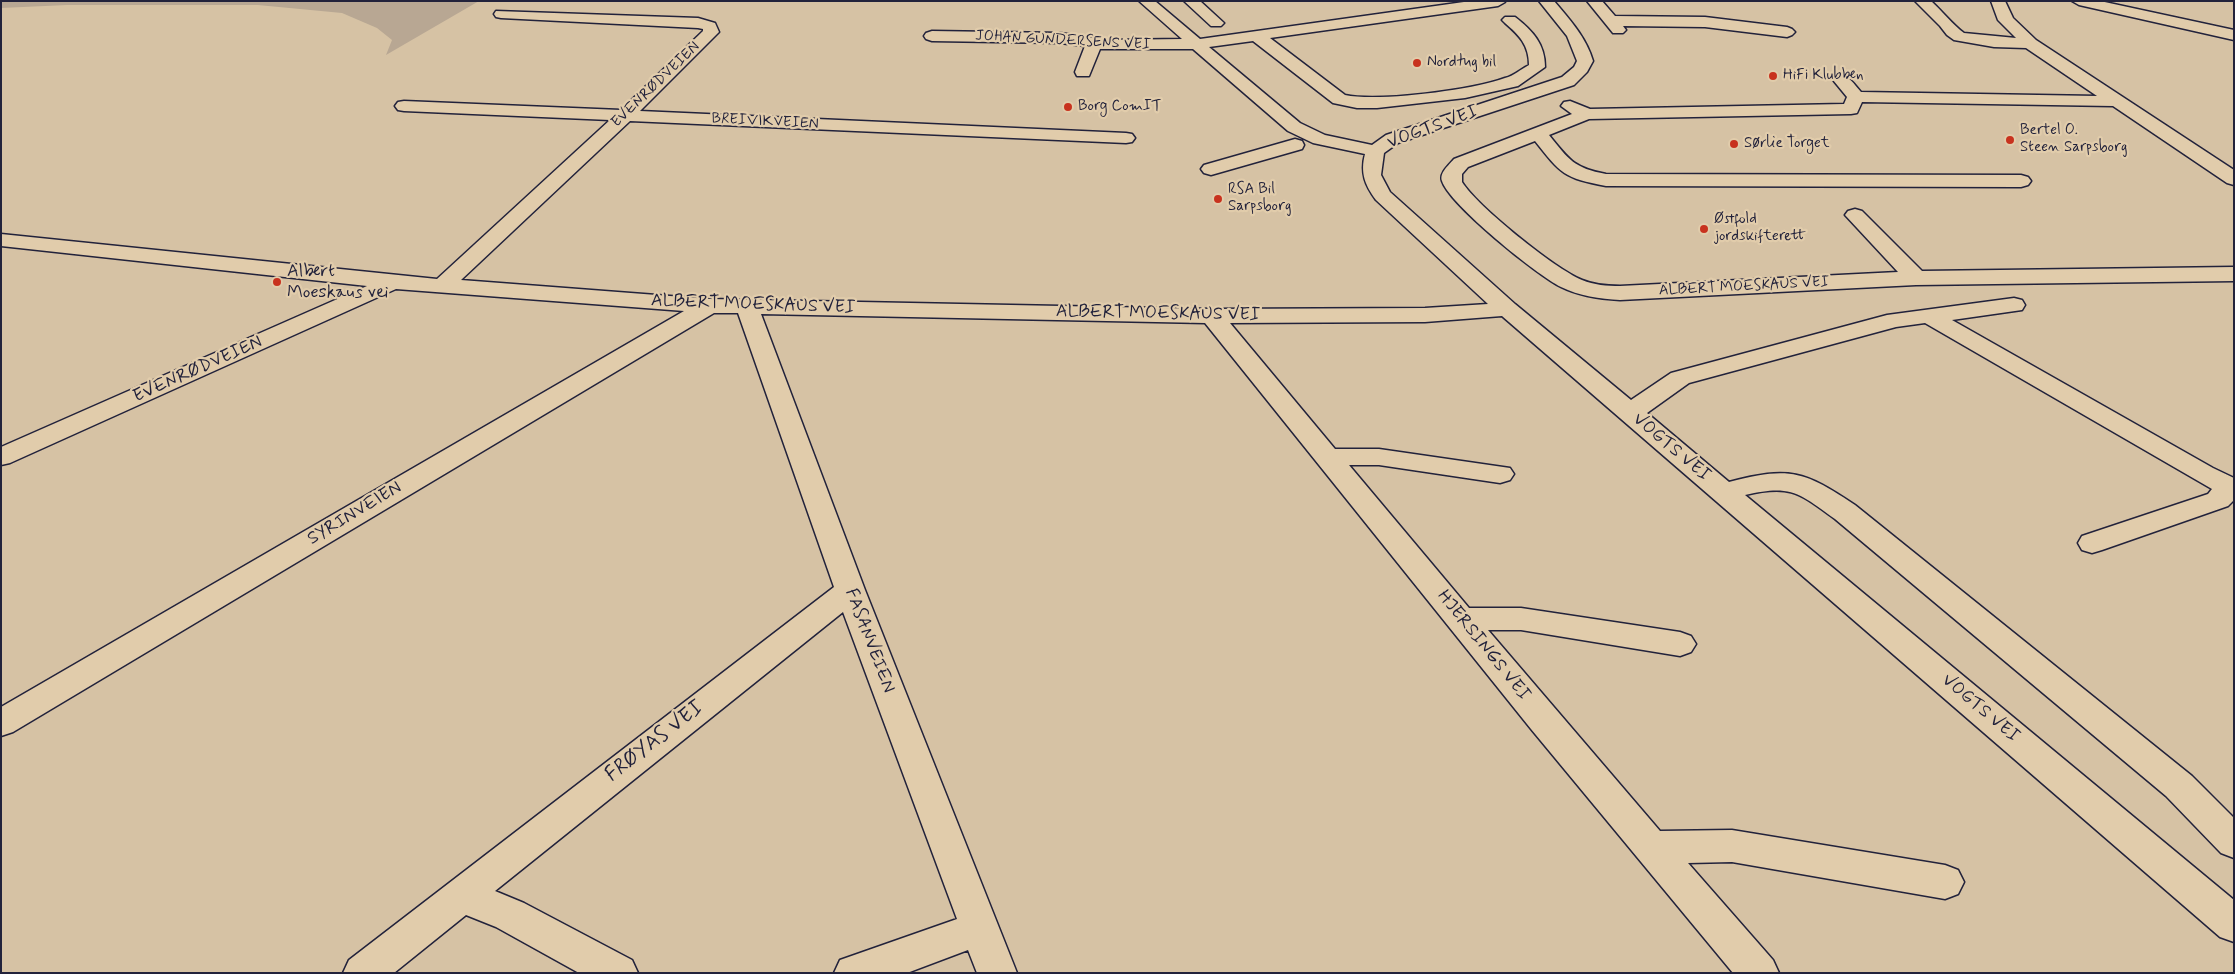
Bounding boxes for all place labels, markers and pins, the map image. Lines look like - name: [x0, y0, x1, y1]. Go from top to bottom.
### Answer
- place label: Nordtug bil: [1427, 54, 1496, 72]
- marker: Nordtug bil: [1411, 57, 1423, 69]
- place label: HiFi Klubben: [1783, 67, 1864, 85]
- marker: HiFi Klubben: [1767, 70, 1779, 82]
- place label: Borg ComIT: [1078, 98, 1162, 116]
- marker: Borg ComIT: [1062, 101, 1074, 113]
- place label: Bertel O. Steen Sarpsborg: [2020, 122, 2127, 157]
- marker: Bertel O. Steen Sarpsborg: [2004, 134, 2016, 146]
- place label: Sørlie Torget: [1744, 135, 1830, 153]
- marker: Sørlie Torget: [1728, 138, 1740, 150]
- place label: RSA Bil Sarpsborg: [1228, 181, 1292, 216]
- marker: RSA Bil Sarpsborg: [1212, 193, 1224, 205]
- place label: Østfold jordskifterett: [1714, 211, 1806, 246]
- marker: Østfold jordskifterett: [1698, 223, 1710, 235]
- place label: Albert Moeskaus vei: [287, 261, 388, 304]
- marker: Albert Moeskaus vei: [271, 276, 283, 288]

